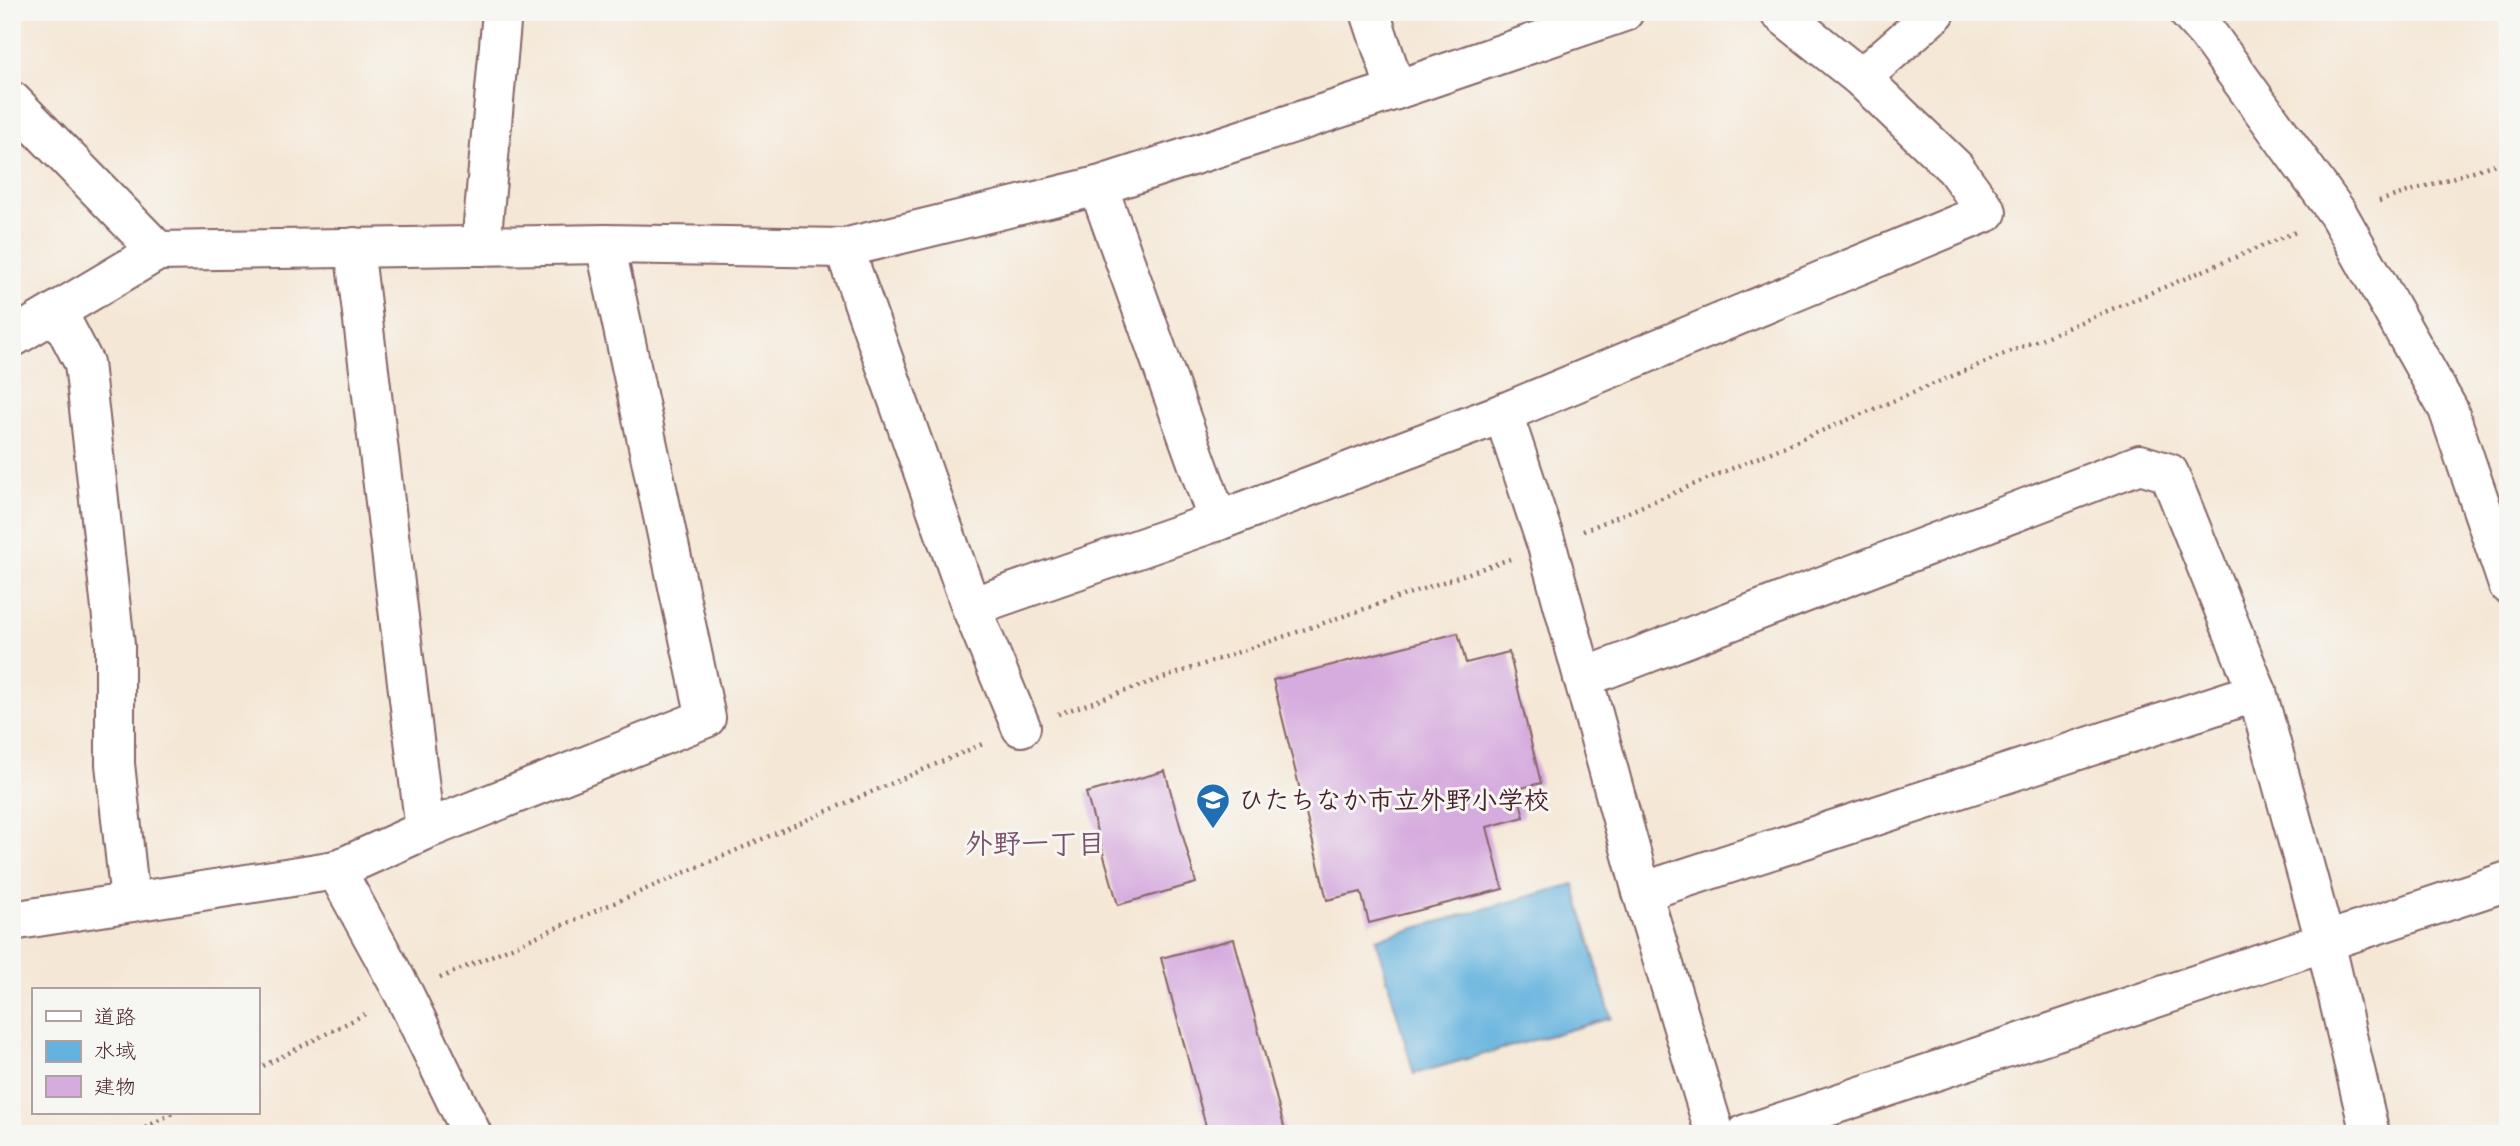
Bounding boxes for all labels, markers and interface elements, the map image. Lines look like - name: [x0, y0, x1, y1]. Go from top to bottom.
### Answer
- school or university icon: ひたちなか市立外野小学校: [1194, 781, 1232, 830]
- place label: ひたちなか市立外野小学校: [1238, 784, 1549, 816]
- district label: 外野一丁目: [965, 826, 1105, 860]
- legend: [32, 988, 259, 1114]
- text: 道路: [94, 1004, 136, 1029]
- text: 水域: [94, 1038, 136, 1063]
- text: 建物: [94, 1074, 136, 1099]

